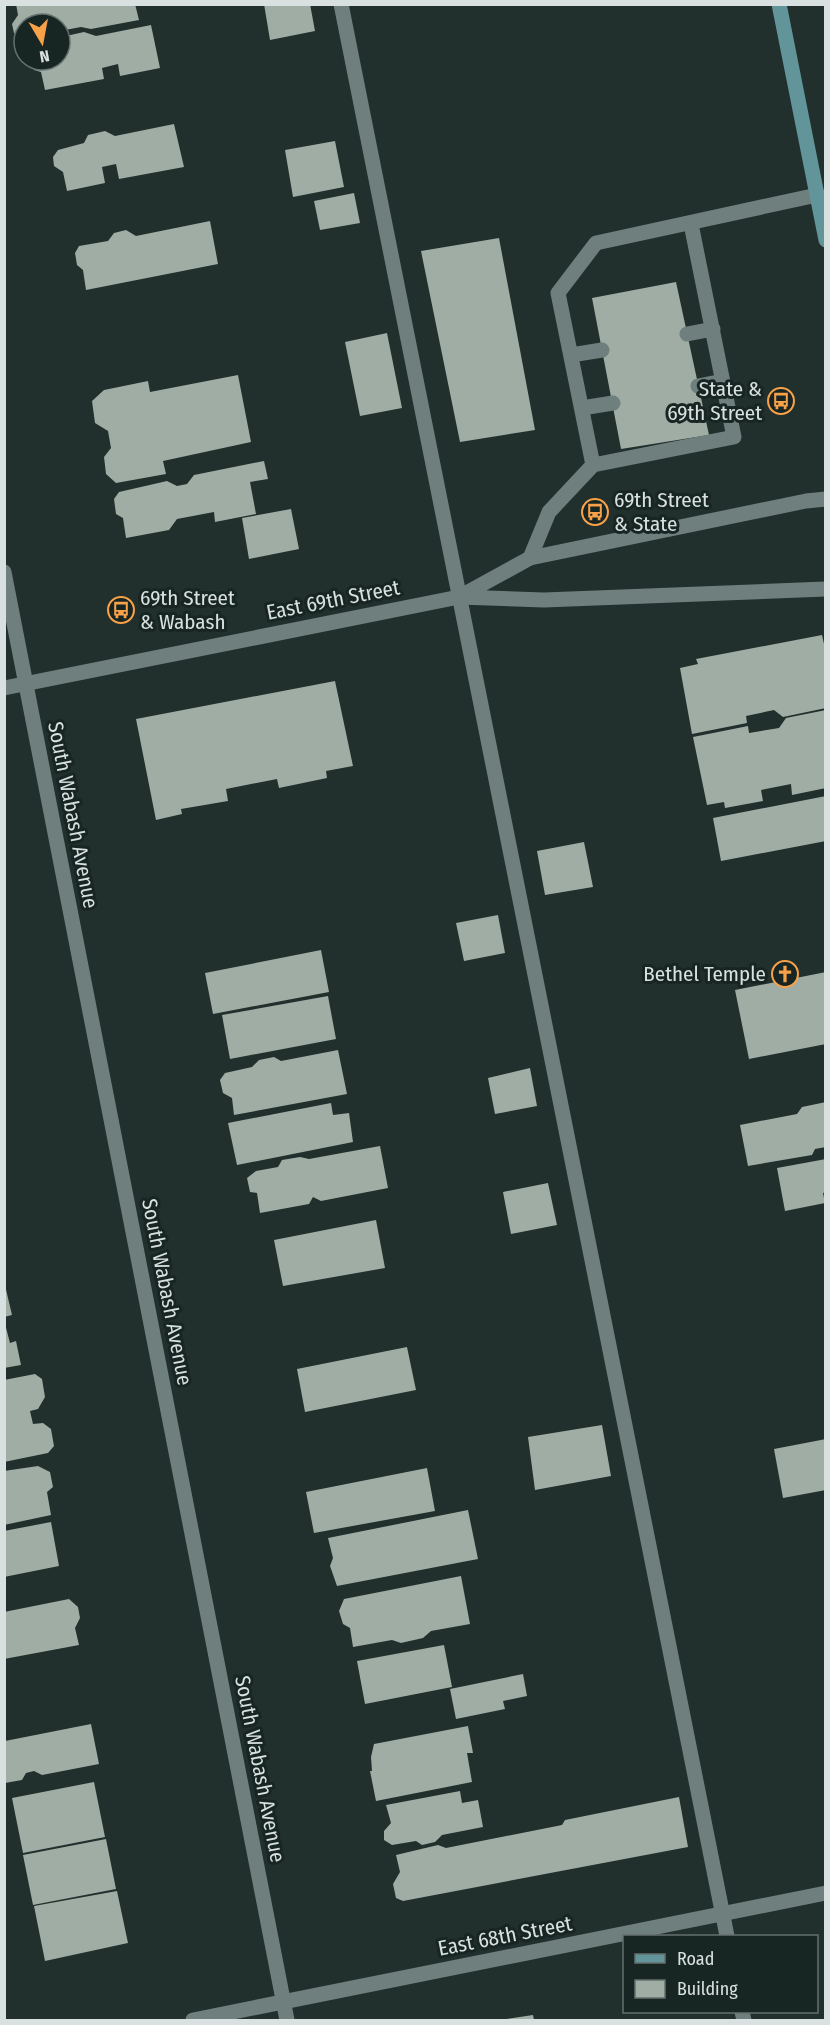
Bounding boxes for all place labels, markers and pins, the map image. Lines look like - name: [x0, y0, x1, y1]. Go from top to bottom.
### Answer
- place label: State & 69th Street: [667, 376, 762, 426]
- bus stop icon: State & 69th Street: [766, 386, 796, 416]
- place label: 69th Street & State: [614, 487, 709, 537]
- bus stop icon: 69th Street & State: [580, 497, 610, 527]
- place label: 69th Street & Wabash: [140, 585, 235, 635]
- bus stop icon: 69th Street & Wabash: [106, 595, 136, 625]
- church icon: Bethel Temple: [770, 959, 800, 989]
- place label: Bethel Temple: [643, 961, 766, 987]

